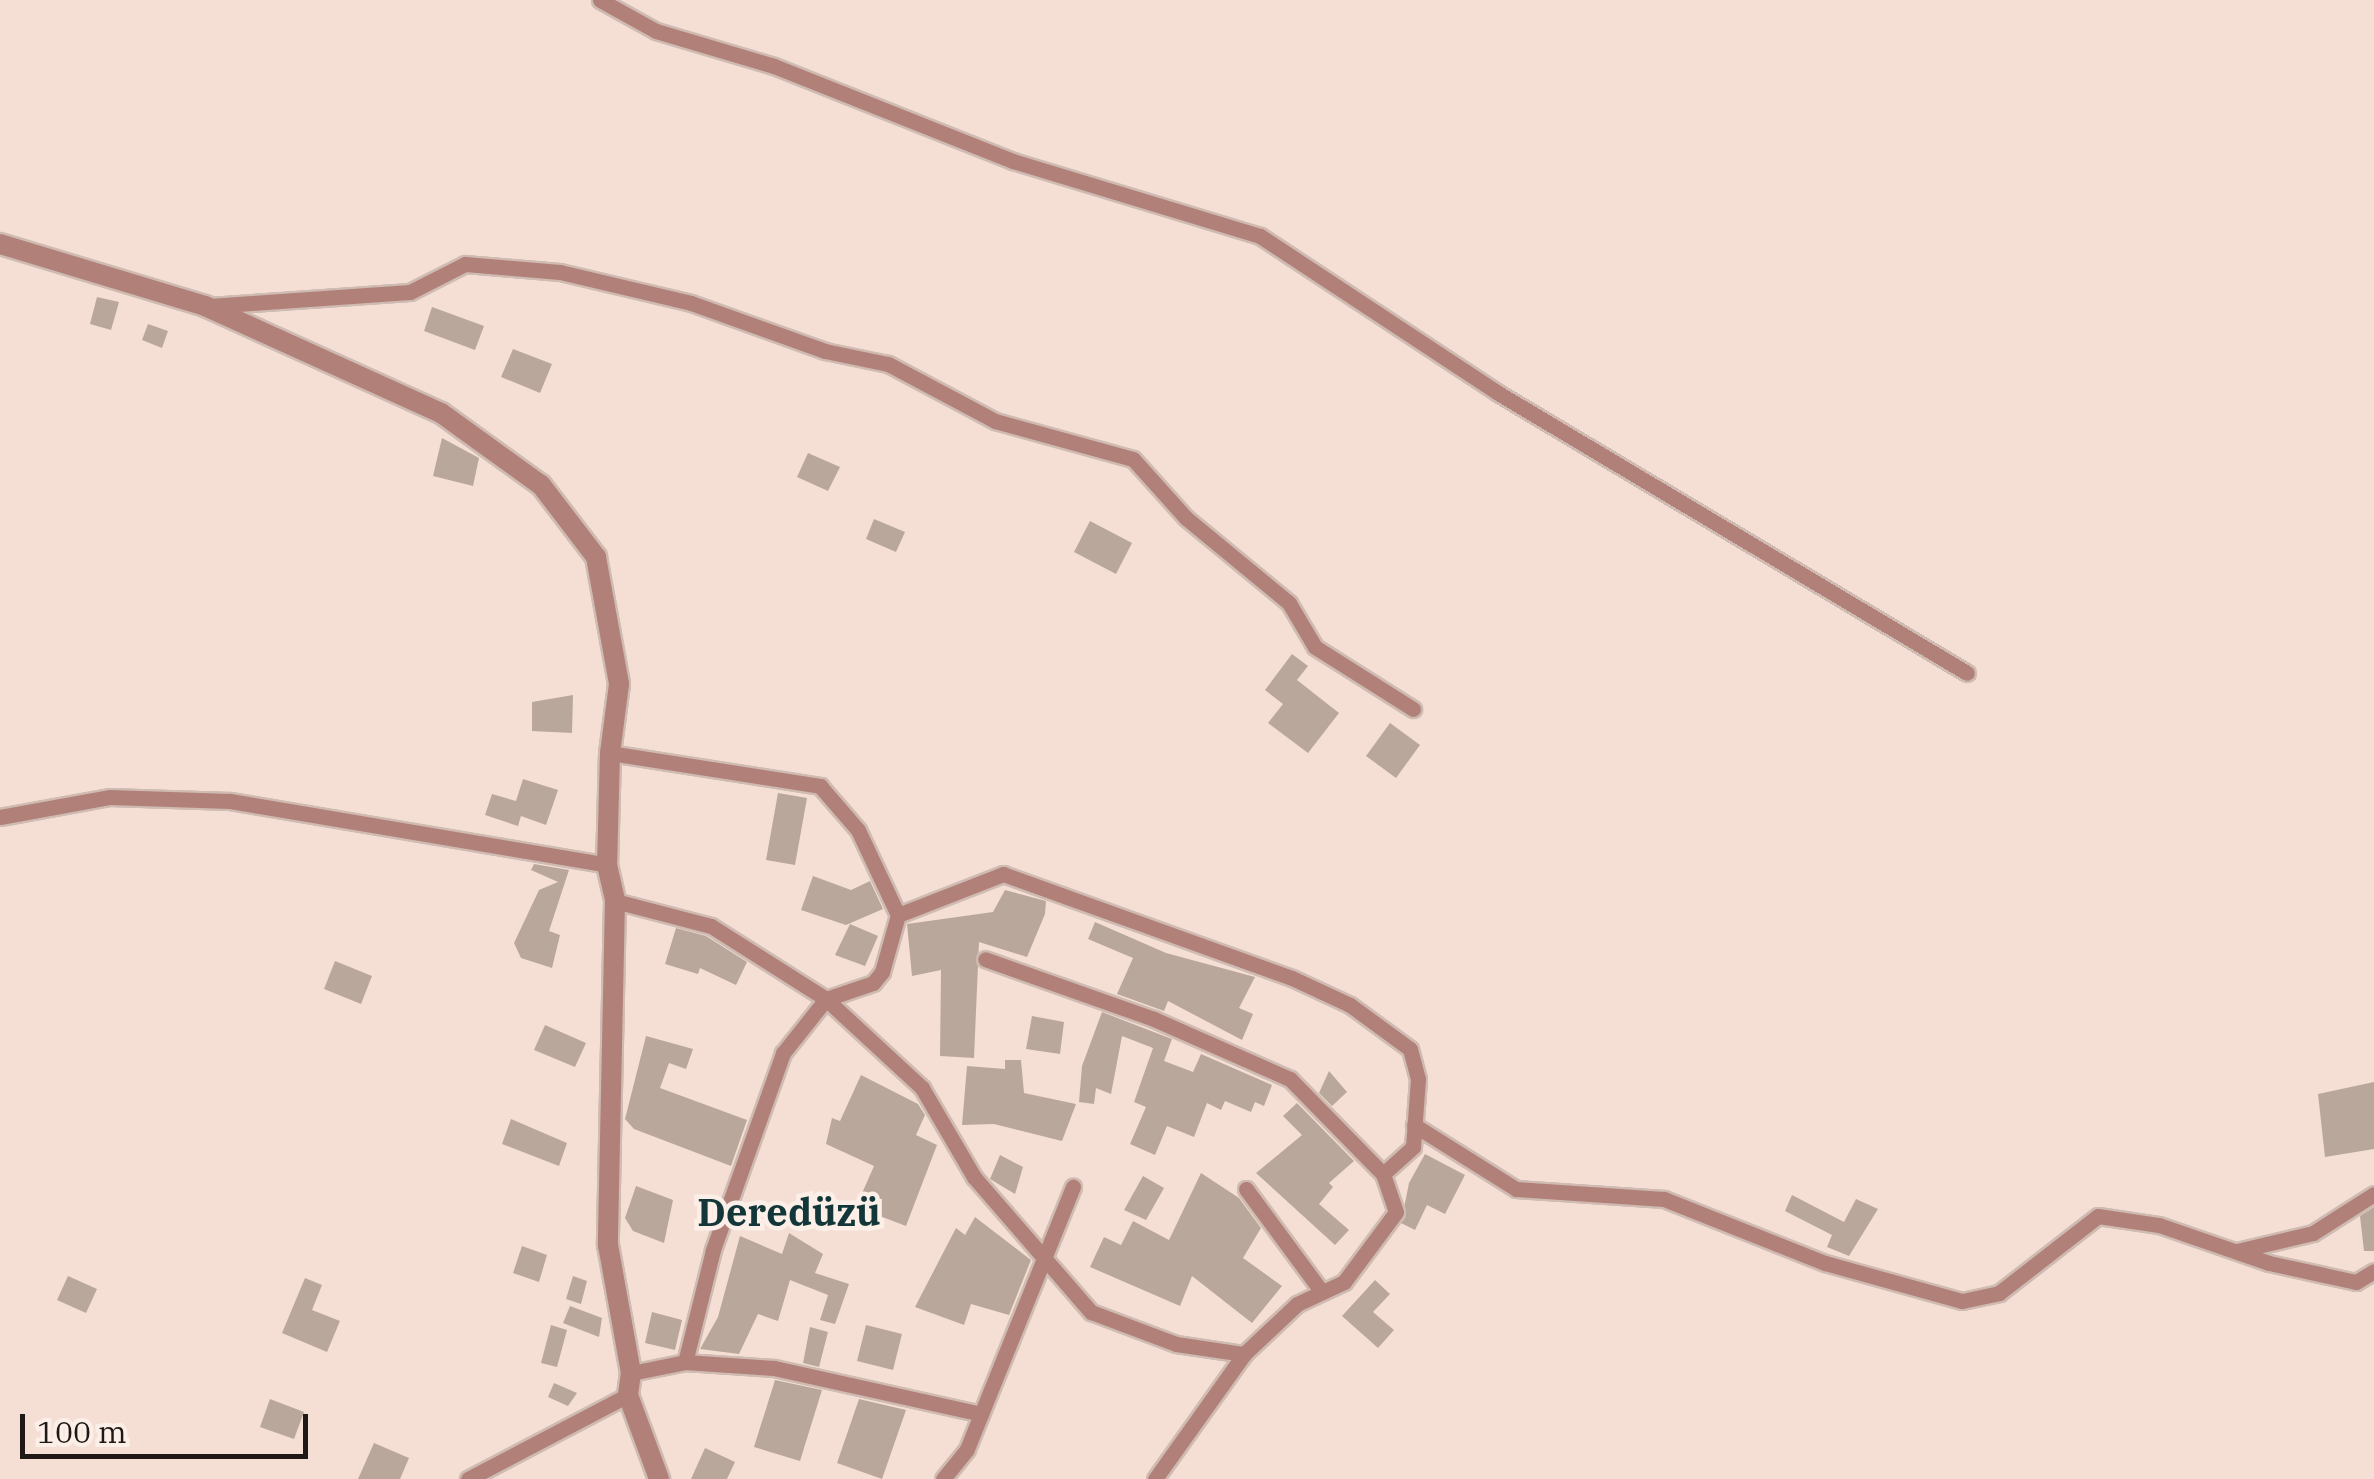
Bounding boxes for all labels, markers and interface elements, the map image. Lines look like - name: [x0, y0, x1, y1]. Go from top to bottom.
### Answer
- district label: Deredüzü: [697, 1189, 881, 1235]
- scale bar: [25, 1394, 312, 1456]
- text: 100 m: [37, 1412, 127, 1451]

